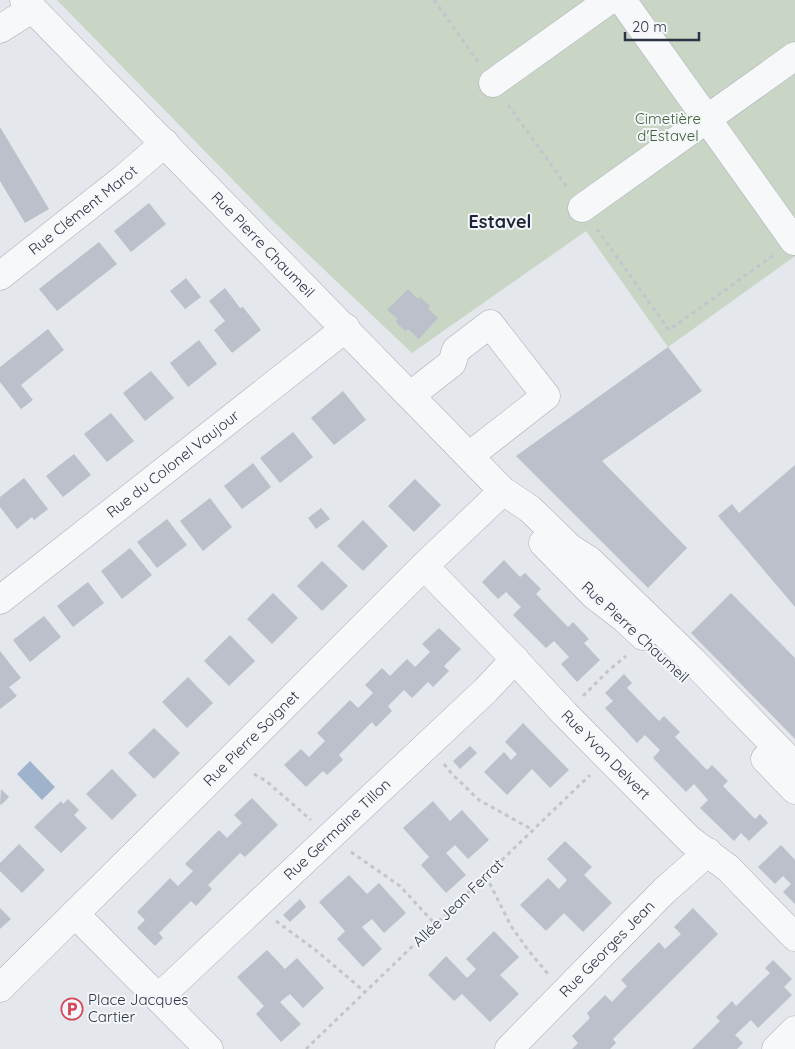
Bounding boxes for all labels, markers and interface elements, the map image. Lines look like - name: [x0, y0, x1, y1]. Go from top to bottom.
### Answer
- scale bar: [625, 10, 699, 42]
- text: 20 m: [632, 17, 667, 36]
- park label: Cimetière d'Estavel: [635, 109, 701, 145]
- street label: Rue Clément Marot: [25, 161, 141, 259]
- street label: Rue Pierre Chaumeil: [207, 188, 319, 301]
- district label: Estavel: [469, 210, 531, 233]
- street label: Rue du Colonel Vaujour: [102, 405, 243, 522]
- street label: Rue Pierre Chaumeil: [578, 577, 693, 686]
- street label: Rue Pierre Soignet: [199, 686, 303, 790]
- street label: Rue Yvon Delvert: [557, 706, 654, 803]
- street label: Rue Germaine Tillon: [280, 774, 394, 884]
- street label: Allée Jean Ferrat: [408, 855, 507, 951]
- street label: Rue Georges Jean: [555, 896, 658, 1001]
- place label: Place Jacques Cartier: [88, 990, 188, 1026]
- parking icon: Place Jacques Cartier: [60, 997, 84, 1021]

